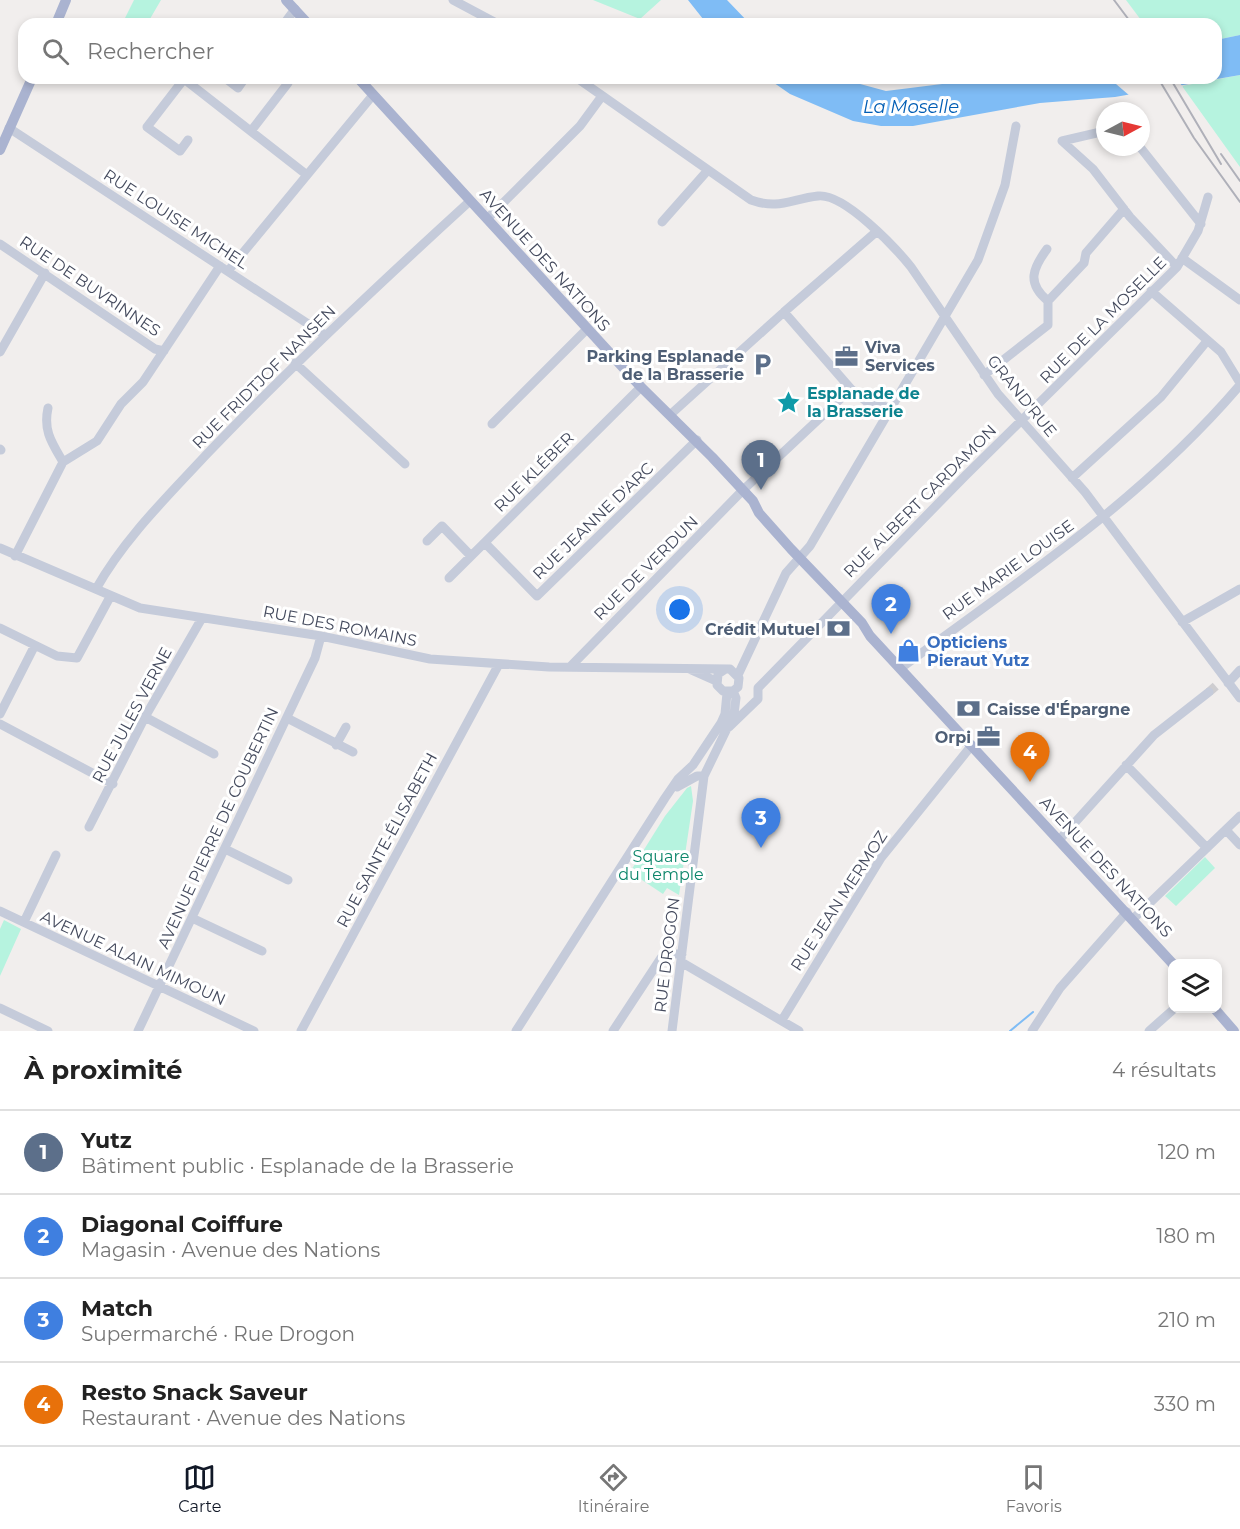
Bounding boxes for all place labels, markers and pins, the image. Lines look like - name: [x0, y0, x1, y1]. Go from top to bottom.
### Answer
- place label: Viva Services: [864, 338, 935, 375]
- office icon: Viva Services: [834, 343, 860, 369]
- place label: Parking Esplanade de la Brasserie: [587, 347, 744, 384]
- parking icon: Parking Esplanade de la Brasserie: [749, 352, 775, 378]
- place label: Esplanade de la Brasserie: [807, 384, 920, 421]
- place icon: Esplanade de la Brasserie: [776, 389, 802, 415]
- pin: 1: [742, 440, 780, 490]
- pin: 2: [872, 584, 910, 634]
- bank icon: Crédit Mutuel: [825, 616, 851, 642]
- place label: Crédit Mutuel: [705, 620, 820, 639]
- place label: Opticiens Pieraut Yutz: [927, 633, 1029, 670]
- shop icon: Opticiens Pieraut Yutz: [896, 638, 922, 664]
- bank icon: Caisse d'Épargne: [956, 696, 982, 722]
- place label: Caisse d'Épargne: [987, 700, 1130, 719]
- office icon: Orpi: [976, 724, 1002, 750]
- place label: Orpi: [935, 728, 971, 747]
- pin: 4: [1010, 732, 1050, 782]
- pin: 3: [742, 798, 780, 848]

